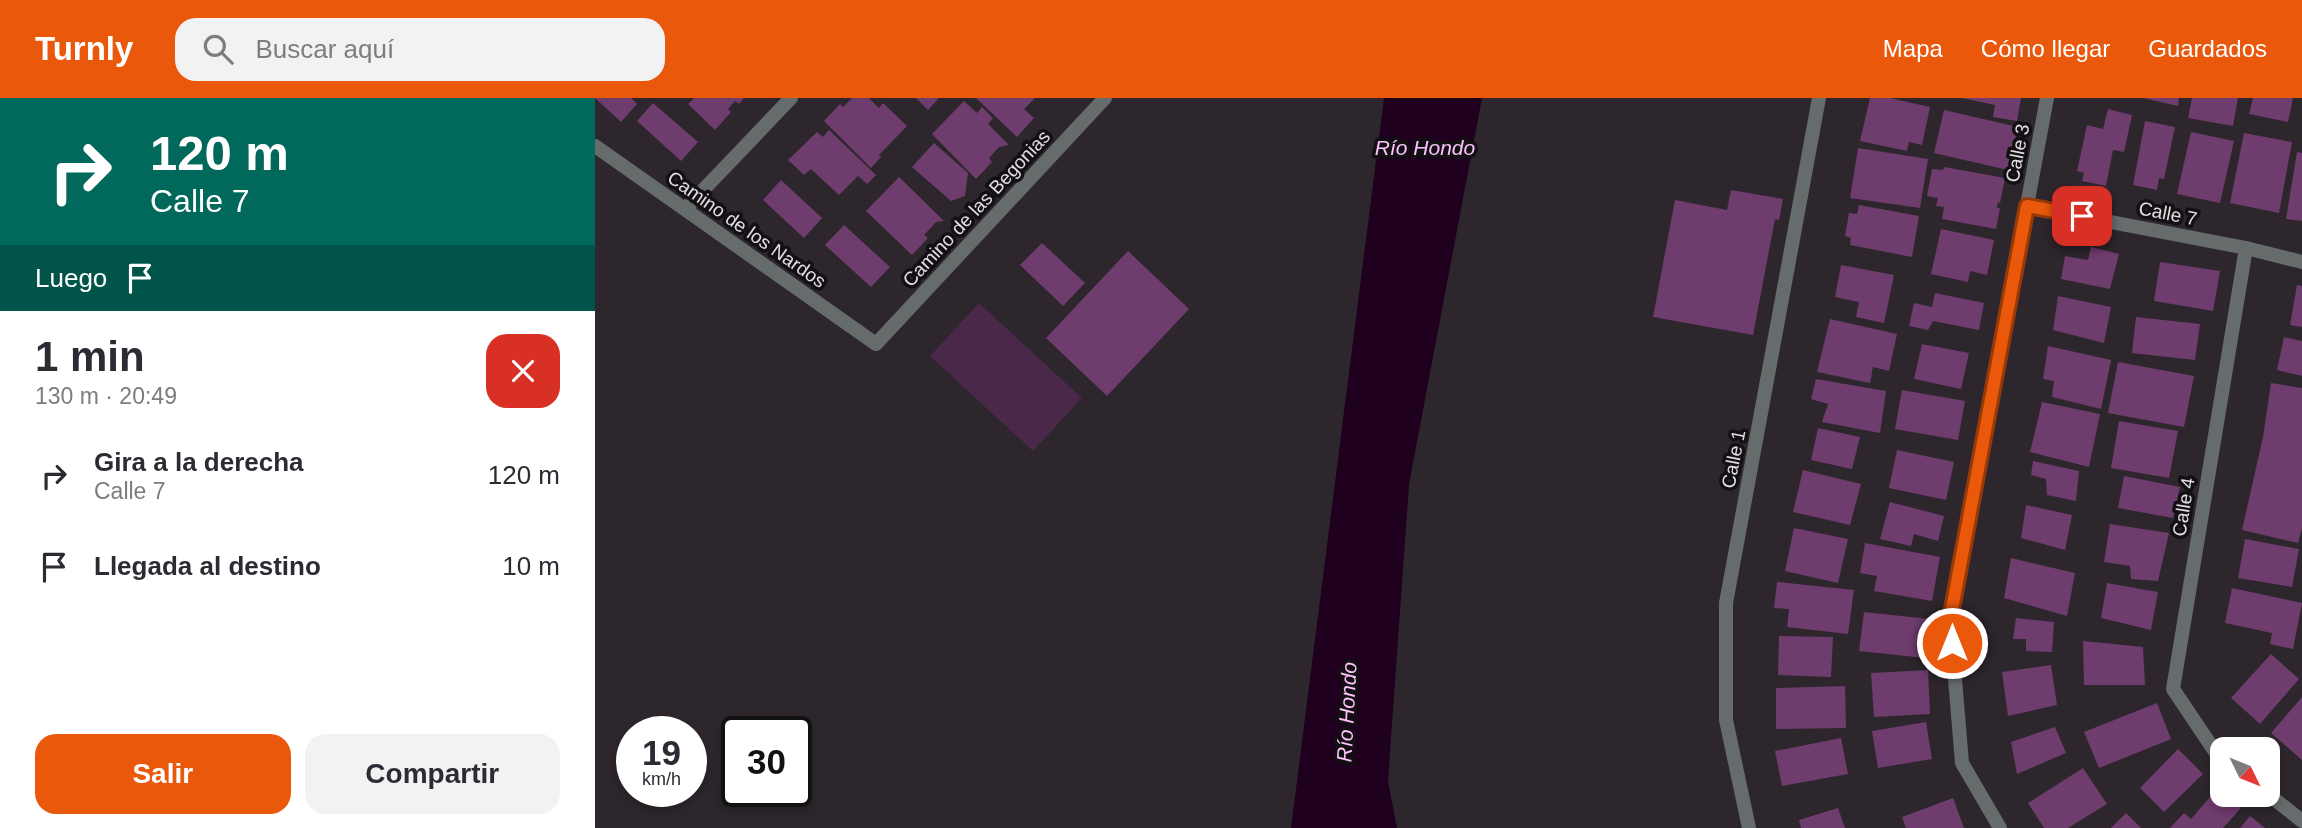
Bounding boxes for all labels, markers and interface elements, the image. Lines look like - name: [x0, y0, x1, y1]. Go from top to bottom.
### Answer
- search box: [175, 18, 665, 81]
- text: Turnly: [35, 30, 133, 67]
- icon: search: [199, 30, 237, 68]
- text: Buscar aquí: [255, 34, 394, 64]
- text: Mapa: [1883, 35, 1943, 62]
- text: Cómo llegar: [1981, 35, 2110, 62]
- text: Guardados: [2148, 35, 2267, 62]
- street label: Calle 3: [2002, 122, 2033, 184]
- icon: right: [35, 126, 126, 217]
- text: 120 m: [150, 126, 289, 180]
- street label: Camino de las Begonias: [898, 126, 1054, 291]
- water label: Río Hondo: [1375, 136, 1476, 159]
- street label: Camino de los Nardos: [664, 167, 830, 292]
- text: Calle 7: [150, 183, 250, 219]
- pin: [2052, 186, 2112, 246]
- icon: arrive: [2063, 197, 2101, 235]
- street label: Calle 7: [2137, 198, 2199, 229]
- icon: arrive: [121, 259, 159, 297]
- text: Luego: [35, 263, 107, 293]
- text: 1 min: [35, 333, 145, 380]
- button: close: [486, 334, 560, 408]
- text: 130 m · 20:49: [35, 383, 177, 409]
- street label: Calle 1: [1718, 428, 1749, 490]
- text: Gira a la derecha: [94, 447, 304, 477]
- icon: right: [35, 457, 73, 495]
- text: 120 m: [488, 460, 560, 490]
- street label: Calle 4: [2168, 476, 2199, 538]
- text: Calle 7: [94, 478, 166, 504]
- icon: arrive: [35, 548, 73, 586]
- text: Llegada al destino: [94, 551, 321, 581]
- text: 10 m: [502, 551, 560, 581]
- position arrow: [1915, 606, 1989, 680]
- water label: Río Hondo: [1332, 661, 1361, 763]
- speed limit sign: 30: [721, 716, 812, 807]
- text: 19: [642, 733, 681, 772]
- button: Salir: [35, 734, 291, 814]
- button: Compartir: [305, 734, 560, 814]
- north arrow: [2210, 737, 2280, 807]
- map controls: [2210, 737, 2280, 807]
- text: km/h: [642, 769, 681, 789]

